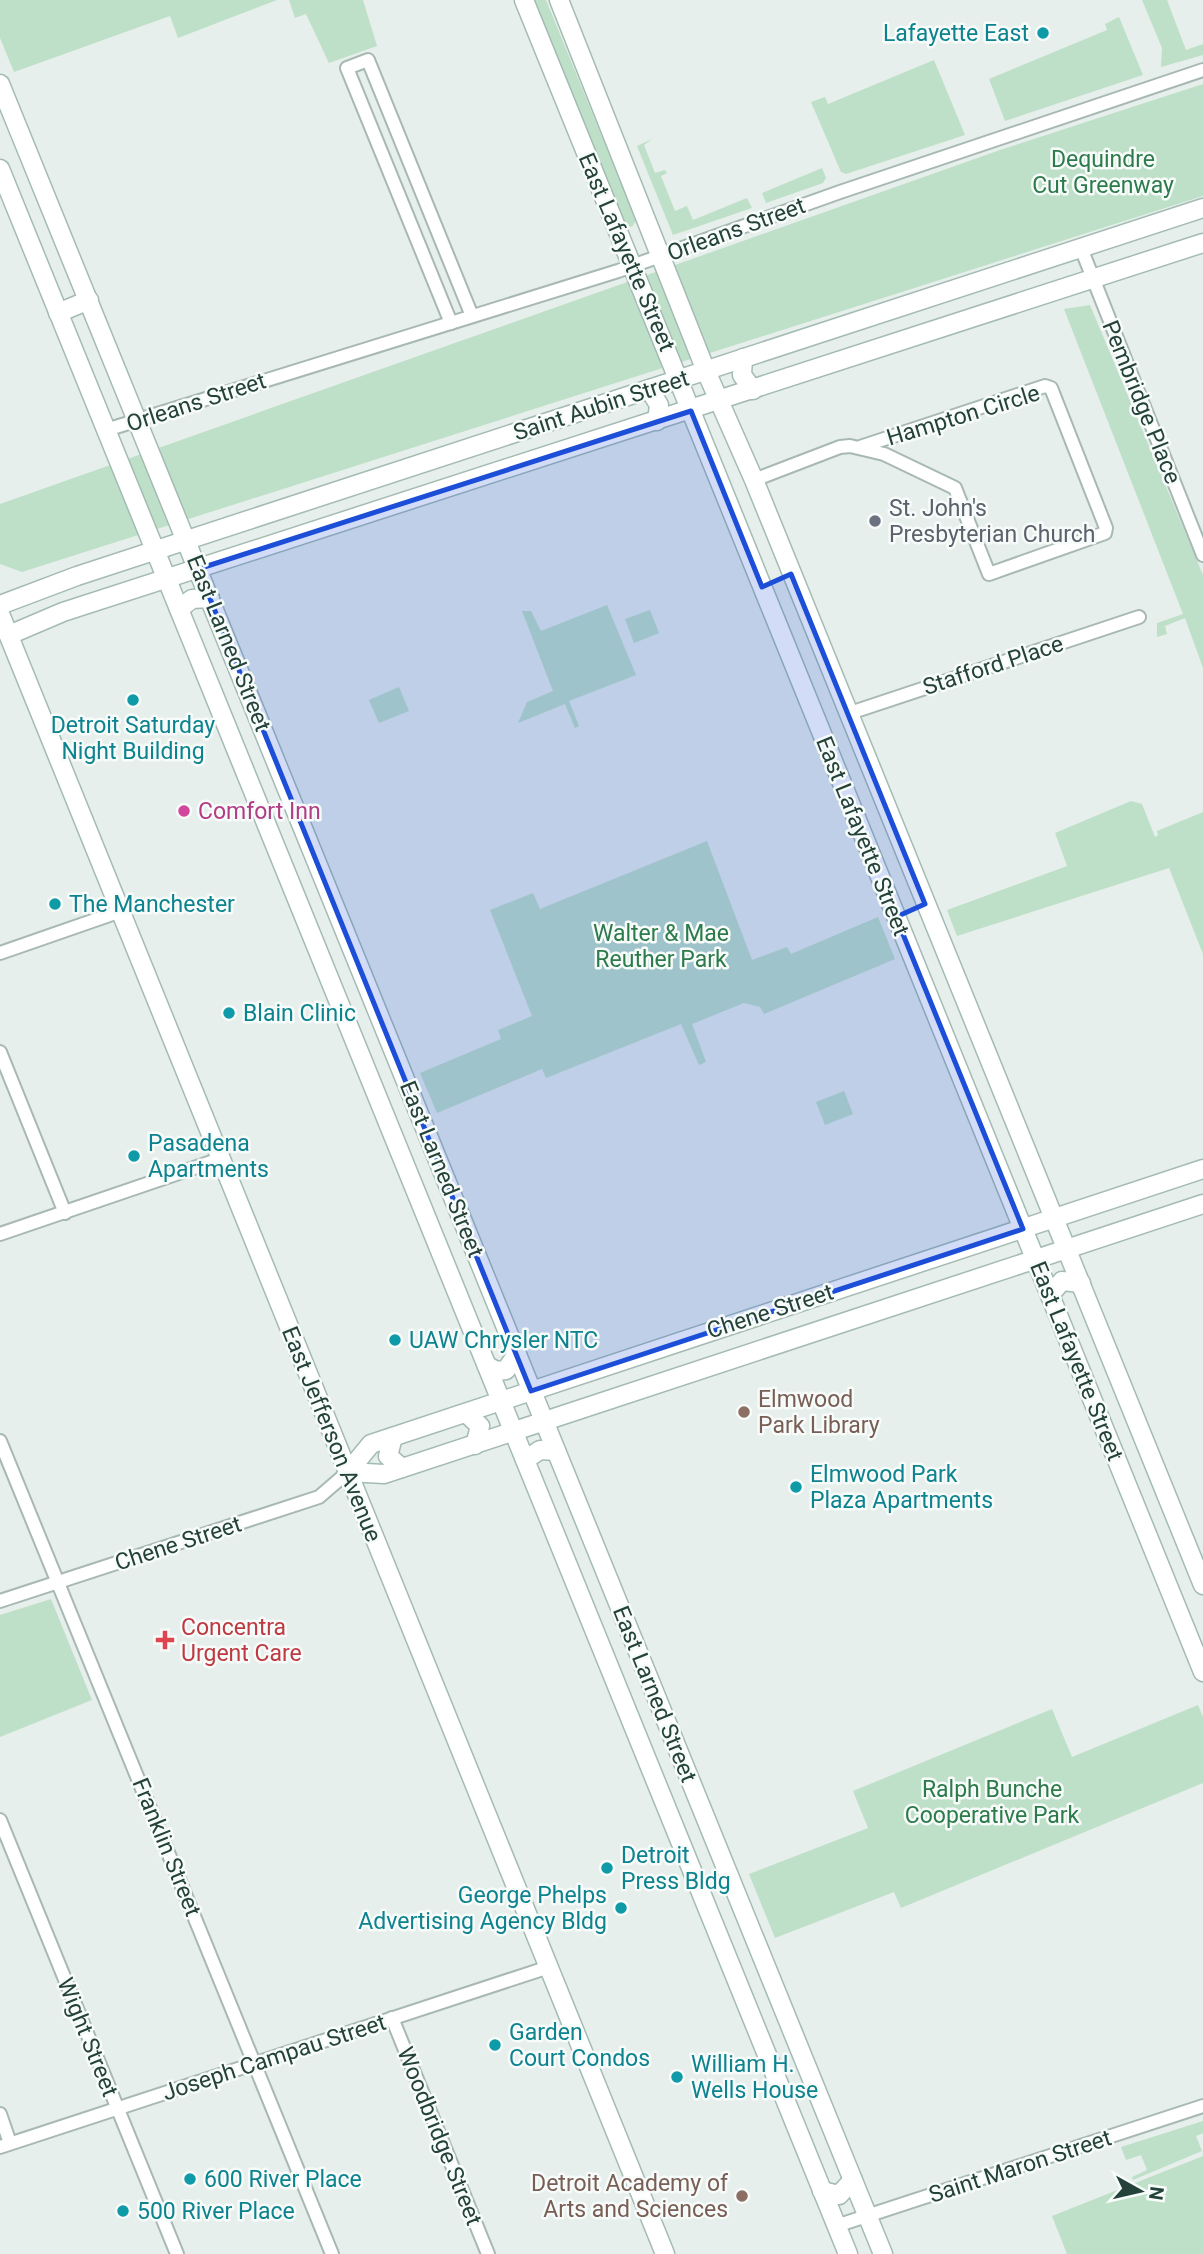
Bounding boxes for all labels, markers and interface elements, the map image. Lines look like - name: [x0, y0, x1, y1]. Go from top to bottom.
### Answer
- place label: Lafayette East: [883, 20, 1029, 47]
- marker: Lafayette East: [1035, 25, 1051, 41]
- park label: Dequindre Cut Greenway: [1032, 146, 1174, 199]
- street label: East Lafayette Street: [573, 149, 680, 355]
- street label: Orleans Street: [663, 192, 809, 267]
- street label: Pembridge Place: [1096, 317, 1187, 488]
- street label: Saint Aubin Street: [510, 364, 692, 447]
- street label: Orleans Street: [123, 367, 269, 438]
- street label: Hampton Circle: [883, 379, 1043, 452]
- place label: St. John's Presbyterian Church: [889, 495, 1095, 548]
- marker: St. John's Presbyterian Church: [867, 513, 883, 529]
- street label: East Larned Street: [181, 551, 276, 735]
- street label: Stafford Place: [920, 630, 1067, 701]
- marker: Detroit Saturday Night Building: [125, 692, 141, 708]
- place label: Detroit Saturday Night Building: [51, 712, 215, 765]
- street label: East Lafayette Street: [810, 733, 915, 940]
- place label: Comfort Inn: [198, 798, 321, 825]
- marker: Comfort Inn: [176, 803, 192, 819]
- place label: The Manchester: [69, 891, 235, 918]
- marker: The Manchester: [47, 896, 63, 912]
- park label: Walter & Mae Reuther Park: [593, 920, 729, 973]
- place label: Blain Clinic: [243, 1000, 356, 1027]
- marker: Blain Clinic: [221, 1005, 237, 1021]
- street label: East Larned Street: [394, 1077, 489, 1261]
- place label: Pasadena Apartments: [148, 1130, 269, 1183]
- marker: Pasadena Apartments: [126, 1148, 142, 1164]
- street label: East Lafayette Street: [1024, 1258, 1129, 1465]
- street label: Chene Street: [704, 1278, 837, 1345]
- street label: East Jefferson Avenue: [276, 1323, 387, 1546]
- place label: UAW Chrysler NTC: [409, 1327, 598, 1354]
- marker: UAW Chrysler NTC: [387, 1332, 403, 1348]
- place label: Elmwood Park Library: [758, 1386, 880, 1439]
- marker: Elmwood Park Library: [736, 1404, 752, 1420]
- place label: Elmwood Park Plaza Apartments: [810, 1461, 993, 1514]
- marker: Elmwood Park Plaza Apartments: [788, 1479, 804, 1495]
- street label: Chene Street: [112, 1510, 245, 1577]
- street label: East Larned Street: [607, 1602, 702, 1786]
- place label: Concentra Urgent Care: [181, 1614, 302, 1667]
- marker: Concentra Urgent Care: [155, 1630, 175, 1650]
- street label: Franklin Street: [127, 1774, 207, 1920]
- park label: Ralph Bunche Cooperative Park: [905, 1776, 1080, 1829]
- place label: Detroit Press Bldg: [621, 1842, 731, 1895]
- marker: Detroit Press Bldg: [599, 1860, 615, 1876]
- place label: George Phelps Advertising Agency Bldg: [358, 1882, 607, 1935]
- marker: George Phelps Advertising Agency Bldg: [613, 1900, 629, 1916]
- street label: Wight Street: [52, 1974, 124, 2100]
- street label: Joseph Campau Street: [159, 2009, 389, 2106]
- place label: Garden Court Condos: [509, 2019, 650, 2072]
- marker: Garden Court Condos: [487, 2037, 503, 2053]
- street label: Woodbridge Street: [391, 2043, 488, 2229]
- place label: William H. Wells House: [691, 2051, 818, 2104]
- marker: William H. Wells House: [669, 2069, 685, 2085]
- street label: Saint Maron Street: [926, 2124, 1115, 2209]
- north arrow: [1105, 2156, 1175, 2226]
- place label: 600 River Place: [204, 2166, 362, 2193]
- place label: Detroit Academy of Arts and Sciences: [531, 2170, 729, 2223]
- marker: 600 River Place: [182, 2171, 198, 2187]
- text: N: [1144, 2185, 1169, 2202]
- marker: Detroit Academy of Arts and Sciences: [734, 2188, 750, 2204]
- place label: 500 River Place: [137, 2198, 295, 2225]
- marker: 500 River Place: [115, 2203, 131, 2219]

